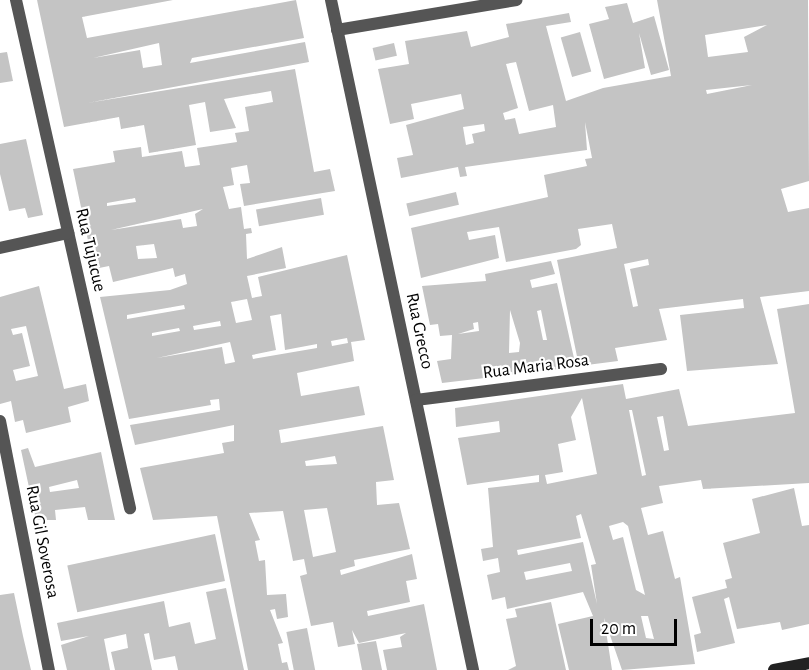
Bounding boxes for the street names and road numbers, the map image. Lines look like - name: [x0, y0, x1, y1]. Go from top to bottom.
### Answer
- street label: Rua Tujucue: [70, 206, 110, 294]
- street label: Rua Grecco: [400, 291, 438, 371]
- street label: Rua Maria Rosa: [482, 350, 590, 384]
- street label: Rua Gil Soverosa: [20, 484, 64, 600]

